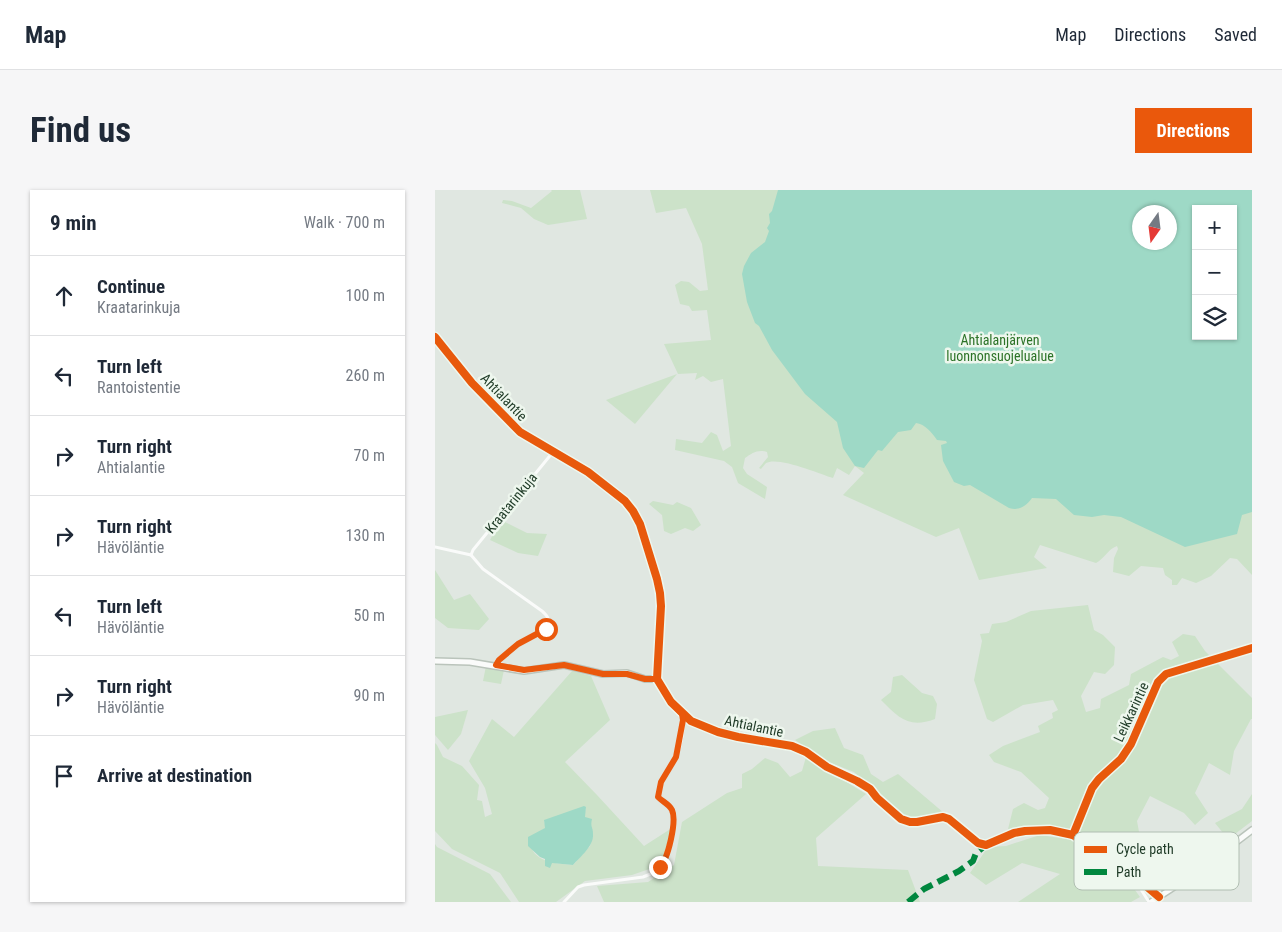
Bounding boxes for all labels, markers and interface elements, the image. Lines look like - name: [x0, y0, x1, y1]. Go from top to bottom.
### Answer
- text: Map: [25, 21, 66, 49]
- text: Map: [1055, 24, 1086, 45]
- text: Directions: [1114, 24, 1186, 45]
- text: Saved: [1214, 24, 1257, 45]
- button: Directions: [1135, 108, 1252, 153]
- text: Find us: [30, 110, 131, 151]
- north arrow: [1132, 205, 1177, 250]
- map controls: [1192, 205, 1237, 340]
- button: +: [1192, 205, 1237, 250]
- text: 9 min: [50, 211, 97, 235]
- text: Walk · 700 m: [304, 213, 385, 232]
- button: −: [1192, 250, 1237, 295]
- text: Continue: [97, 275, 165, 298]
- icon: ahead: [50, 282, 78, 310]
- text: 100 m: [346, 286, 385, 305]
- button: layers: [1192, 295, 1237, 340]
- text: Kraatarinkuja: [97, 298, 181, 317]
- park label: Ahtialanjärven luonnonsuojelualue: [946, 332, 1054, 364]
- text: Turn left: [97, 355, 162, 378]
- icon: left: [50, 362, 78, 390]
- text: 260 m: [346, 366, 385, 385]
- street label: Ahtialantie: [478, 370, 531, 424]
- text: Rantoistentie: [97, 378, 180, 397]
- text: Turn right: [97, 435, 172, 458]
- icon: right: [50, 442, 78, 470]
- text: 70 m: [353, 446, 385, 465]
- text: Ahtialantie: [97, 458, 165, 477]
- street label: Kraatarinkuja: [482, 470, 540, 536]
- text: Turn right: [97, 515, 172, 538]
- icon: right: [50, 522, 78, 550]
- text: 130 m: [346, 526, 385, 545]
- text: Hävöläntie: [97, 538, 164, 557]
- text: Turn left: [97, 595, 162, 618]
- icon: left: [50, 602, 78, 630]
- text: 50 m: [353, 606, 385, 625]
- text: Hävöläntie: [97, 618, 164, 637]
- route start: [535, 618, 558, 641]
- text: Turn right: [97, 675, 172, 698]
- street label: Leikkarintie: [1110, 679, 1152, 744]
- icon: right: [50, 682, 78, 710]
- text: 90 m: [353, 686, 385, 705]
- text: Hävöläntie: [97, 698, 164, 717]
- street label: Ahtialantie: [723, 712, 785, 740]
- icon: arrive: [50, 762, 78, 790]
- text: Arrive at destination: [97, 764, 252, 787]
- legend: [1074, 832, 1239, 890]
- text: Cycle path: [1116, 841, 1174, 857]
- route end: [649, 856, 672, 879]
- text: Path: [1116, 864, 1141, 880]

